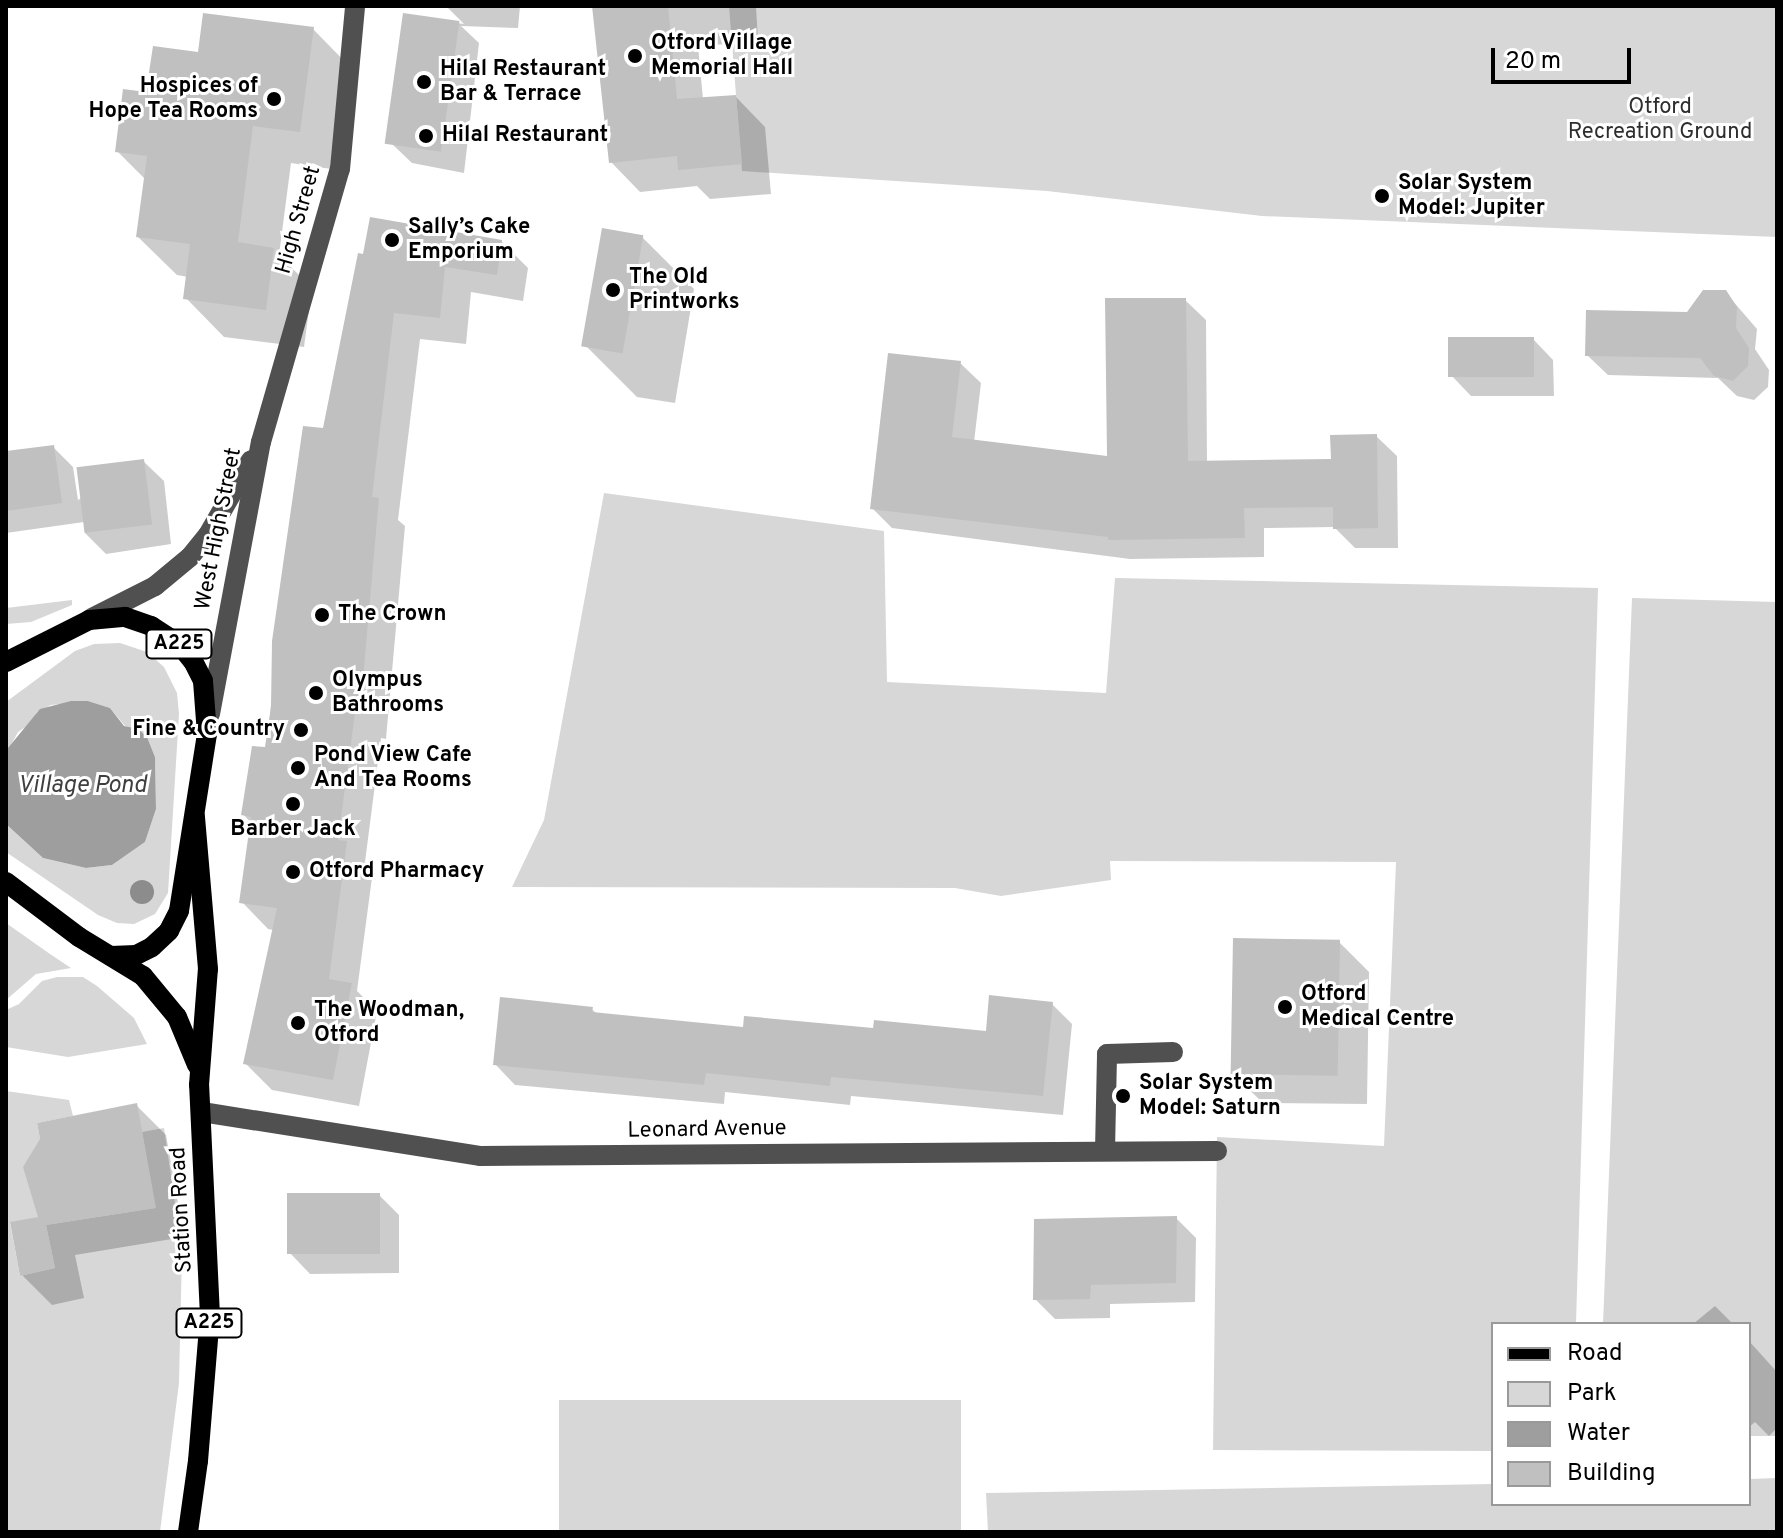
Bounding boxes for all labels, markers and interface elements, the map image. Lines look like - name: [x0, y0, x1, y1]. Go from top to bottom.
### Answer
- place label: Otford Village Memorial Hall: [651, 30, 793, 82]
- scale bar: [1495, 32, 1635, 82]
- marker: Otford Village Memorial Hall: [626, 47, 644, 65]
- text: 20 m: [1505, 47, 1561, 77]
- place label: Hilal Restaurant Bar & Terrace: [440, 56, 606, 108]
- place label: Hospices of Hope Tea Rooms: [89, 73, 258, 124]
- marker: Hilal Restaurant Bar & Terrace: [415, 73, 433, 91]
- marker: Hospices of Hope Tea Rooms: [265, 90, 283, 108]
- park label: Otford Recreation Ground: [1568, 94, 1752, 146]
- place label: Hilal Restaurant: [442, 123, 608, 149]
- marker: Hilal Restaurant: [417, 127, 435, 145]
- street label: High Street: [271, 163, 327, 277]
- place label: Solar System Model: Jupiter: [1398, 170, 1545, 222]
- marker: Solar System Model: Jupiter: [1373, 187, 1391, 205]
- place label: Sally’s Cake Emporium: [408, 214, 530, 266]
- marker: Sally’s Cake Emporium: [383, 231, 401, 249]
- place label: The Old Printworks: [629, 264, 740, 316]
- marker: The Old Printworks: [604, 281, 622, 299]
- street label: West High Street: [190, 446, 248, 612]
- place label: The Crown: [338, 602, 447, 628]
- marker: The Crown: [313, 606, 331, 624]
- road number: A225: [145, 628, 213, 660]
- place label: Olympus Bathrooms: [332, 667, 444, 718]
- marker: Olympus Bathrooms: [307, 684, 325, 702]
- place label: Fine & Country: [132, 717, 285, 743]
- marker: Fine & Country: [292, 721, 310, 739]
- place label: Pond View Cafe And Tea Rooms: [314, 742, 473, 794]
- marker: Pond View Cafe And Tea Rooms: [289, 759, 307, 777]
- water label: Village Pond: [17, 773, 147, 801]
- marker: Barber Jack: [284, 795, 302, 813]
- place label: Barber Jack: [230, 817, 356, 843]
- place label: Otford Pharmacy: [309, 859, 484, 885]
- marker: Otford Pharmacy: [284, 863, 302, 881]
- place label: Otford Medical Centre: [1301, 981, 1454, 1032]
- place label: The Woodman, Otford: [314, 997, 464, 1048]
- marker: Otford Medical Centre: [1276, 998, 1294, 1016]
- marker: The Woodman, Otford: [289, 1014, 307, 1032]
- place label: Solar System Model: Saturn: [1139, 1070, 1281, 1122]
- marker: Solar System Model: Saturn: [1114, 1087, 1132, 1105]
- street label: Leonard Avenue: [627, 1115, 787, 1145]
- street label: Station Road: [166, 1146, 198, 1274]
- road number: A225: [175, 1307, 243, 1339]
- legend: [1491, 1322, 1751, 1506]
- text: Road: [1567, 1339, 1623, 1369]
- text: Park: [1567, 1379, 1617, 1409]
- text: Water: [1567, 1419, 1630, 1449]
- text: Building: [1567, 1459, 1656, 1489]

